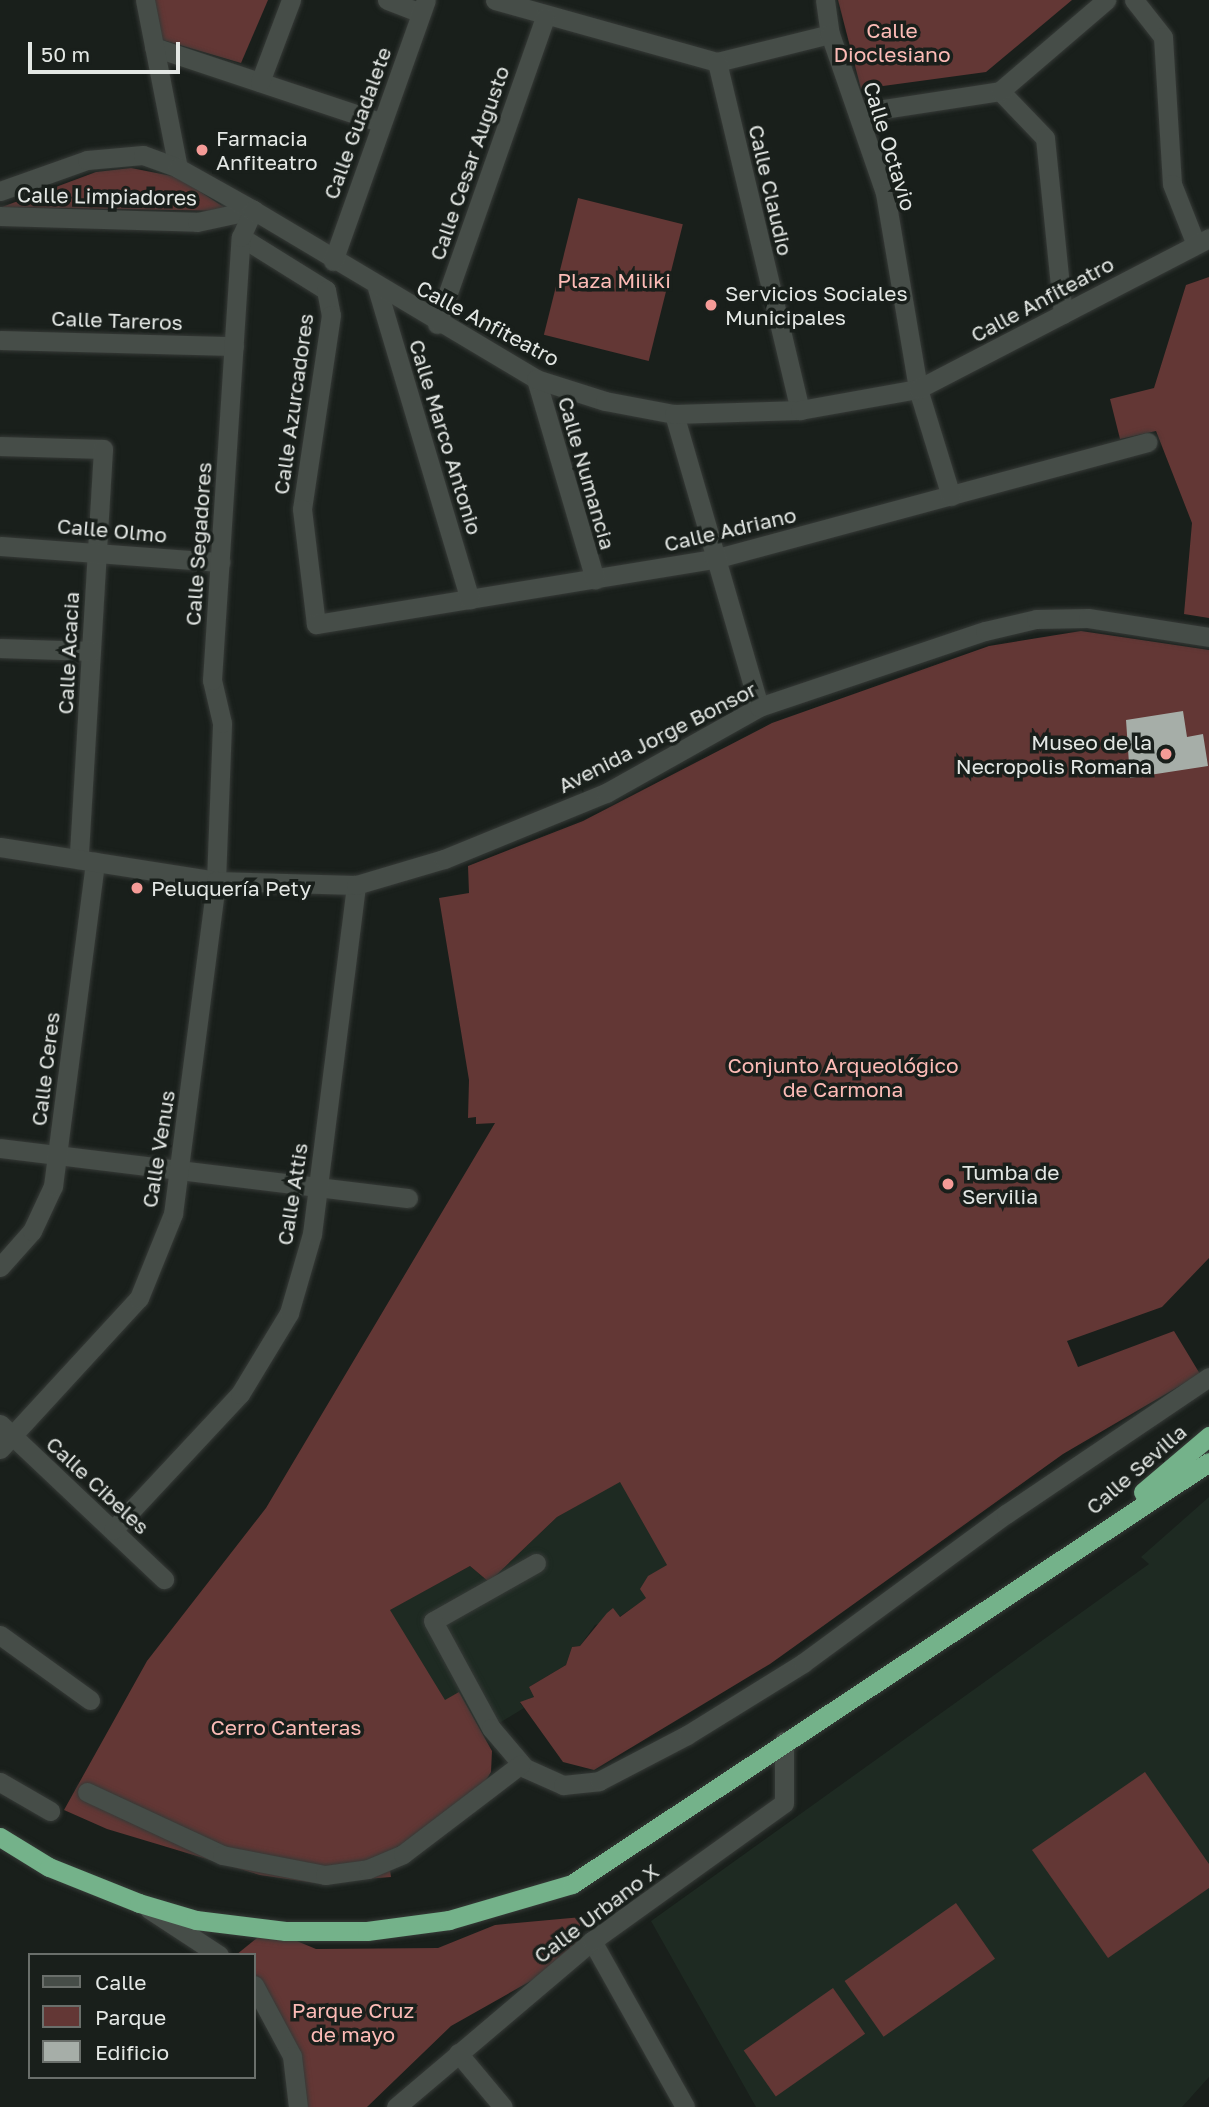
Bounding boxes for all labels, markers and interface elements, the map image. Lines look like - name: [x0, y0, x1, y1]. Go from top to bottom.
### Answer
- park label: Calle Dioclesiano: [833, 17, 951, 67]
- scale bar: [32, 28, 184, 72]
- text: 50 m: [41, 41, 90, 67]
- street label: Calle Guadalete: [318, 43, 396, 203]
- street label: Calle Cesar Augusto: [424, 63, 514, 263]
- street label: Calle Octavio: [858, 78, 922, 214]
- street label: Calle Claudio: [744, 122, 798, 258]
- place label: Farmacia Anfiteatro: [216, 125, 317, 175]
- marker: Farmacia Anfiteatro: [194, 142, 210, 158]
- street label: Calle Limpiadores: [17, 182, 197, 210]
- street label: Calle Anfiteatro: [966, 251, 1118, 347]
- park label: Plaza Miliki: [557, 267, 671, 293]
- street label: Calle Anfiteatro: [412, 275, 564, 371]
- place label: Servicios Sociales Municipales: [725, 280, 908, 330]
- marker: Servicios Sociales Municipales: [703, 297, 719, 313]
- street label: Calle Tareros: [51, 305, 183, 335]
- street label: Calle Azurcadores: [268, 312, 318, 496]
- street label: Calle Marco Antonio: [404, 336, 488, 538]
- street label: Calle Numancia: [553, 394, 621, 552]
- street label: Calle Segadores: [180, 461, 216, 627]
- street label: Calle Adriano: [662, 502, 798, 556]
- street label: Calle Olmo: [56, 513, 168, 547]
- street label: Calle Acacia: [52, 591, 84, 715]
- street label: Avenida Jorge Bonsor: [554, 676, 760, 798]
- place label: Museo de la Necropolis Romana: [956, 729, 1152, 779]
- marker: Museo de la Necropolis Romana: [1158, 746, 1174, 762]
- place label: Peluquería Pety: [151, 875, 311, 901]
- marker: Peluquería Pety: [129, 880, 145, 896]
- street label: Calle Ceres: [26, 1011, 64, 1127]
- park label: Conjunto Arqueológico de Carmona: [727, 1052, 959, 1102]
- street label: Calle Venus: [136, 1088, 180, 1210]
- street label: Calle Attis: [271, 1141, 313, 1247]
- place label: Tumba de Servilia: [962, 1159, 1060, 1209]
- marker: Tumba de Servilia: [940, 1176, 956, 1192]
- street label: Calle Sevilla: [1081, 1419, 1191, 1519]
- street label: Calle Cibeles: [41, 1431, 155, 1539]
- park label: Cerro Canteras: [211, 1714, 361, 1740]
- street label: Calle Urbano X: [529, 1858, 663, 1968]
- legend: [28, 1953, 256, 2079]
- text: Calle: [95, 1969, 147, 1995]
- park label: Parque Cruz de mayo: [292, 1997, 414, 2047]
- text: Parque: [95, 2004, 166, 2030]
- text: Edificio: [95, 2039, 169, 2065]

